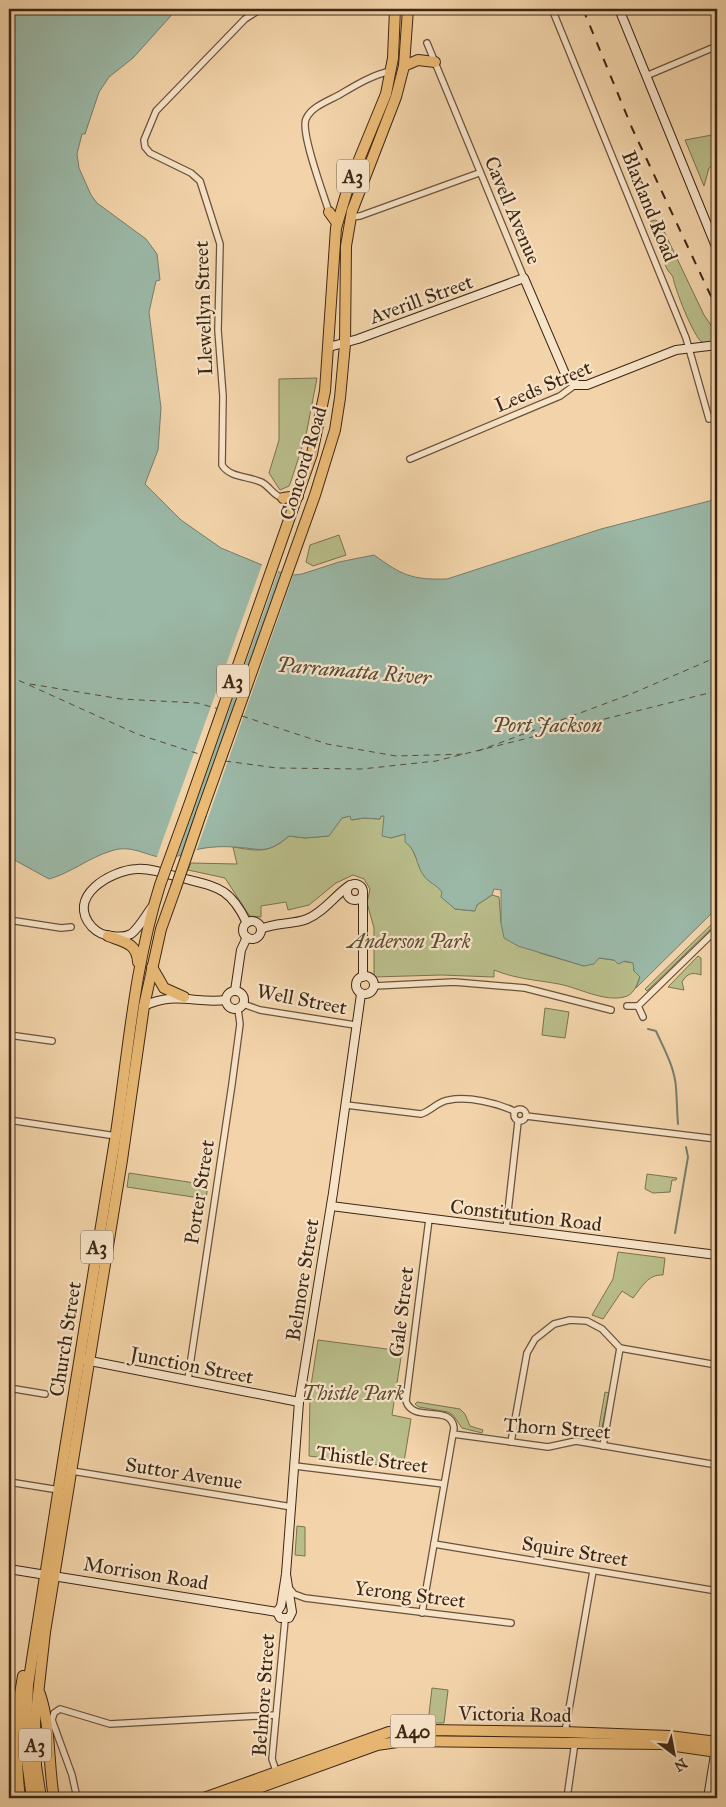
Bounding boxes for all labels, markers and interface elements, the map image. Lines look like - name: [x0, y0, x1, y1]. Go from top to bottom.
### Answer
- street label: Blaxland Road: [617, 147, 683, 265]
- street label: Cavell Avenue: [480, 152, 546, 268]
- road number: A3: [337, 160, 369, 192]
- street label: Llewellyn Street: [189, 240, 217, 376]
- street label: Averill Street: [365, 269, 476, 329]
- street label: Leeds Street: [491, 355, 595, 417]
- street label: Concord Road: [274, 403, 332, 523]
- water label: Parramatta River: [276, 651, 433, 691]
- road number: A3: [217, 664, 249, 698]
- water label: Port Jackson: [492, 712, 602, 738]
- park label: Anderson Park: [345, 929, 471, 953]
- street label: Well Street: [255, 979, 349, 1019]
- street label: Porter Street: [179, 1138, 219, 1246]
- street label: Constitution Road: [449, 1194, 603, 1236]
- street label: Belmore Street: [280, 1217, 324, 1343]
- road number: A3: [81, 1230, 113, 1264]
- street label: Gale Street: [384, 1266, 418, 1358]
- street label: Church Street: [44, 1280, 86, 1398]
- street label: Junction Street: [126, 1341, 256, 1390]
- park label: Thistle Park: [302, 1381, 404, 1405]
- street label: Thorn Street: [503, 1412, 611, 1444]
- street label: Thistle Street: [315, 1440, 429, 1478]
- street label: Suttor Avenue: [124, 1452, 244, 1494]
- street label: Squire Street: [520, 1531, 630, 1572]
- street label: Morrison Road: [82, 1551, 210, 1595]
- street label: Yerong Street: [353, 1575, 467, 1614]
- street label: Belmore Street: [247, 1633, 279, 1757]
- street label: Victoria Road: [457, 1701, 572, 1727]
- road number: A40: [390, 1714, 436, 1748]
- road number: A3: [19, 1728, 51, 1762]
- north arrow: [648, 1730, 698, 1780]
- text: N: [671, 1754, 690, 1775]

